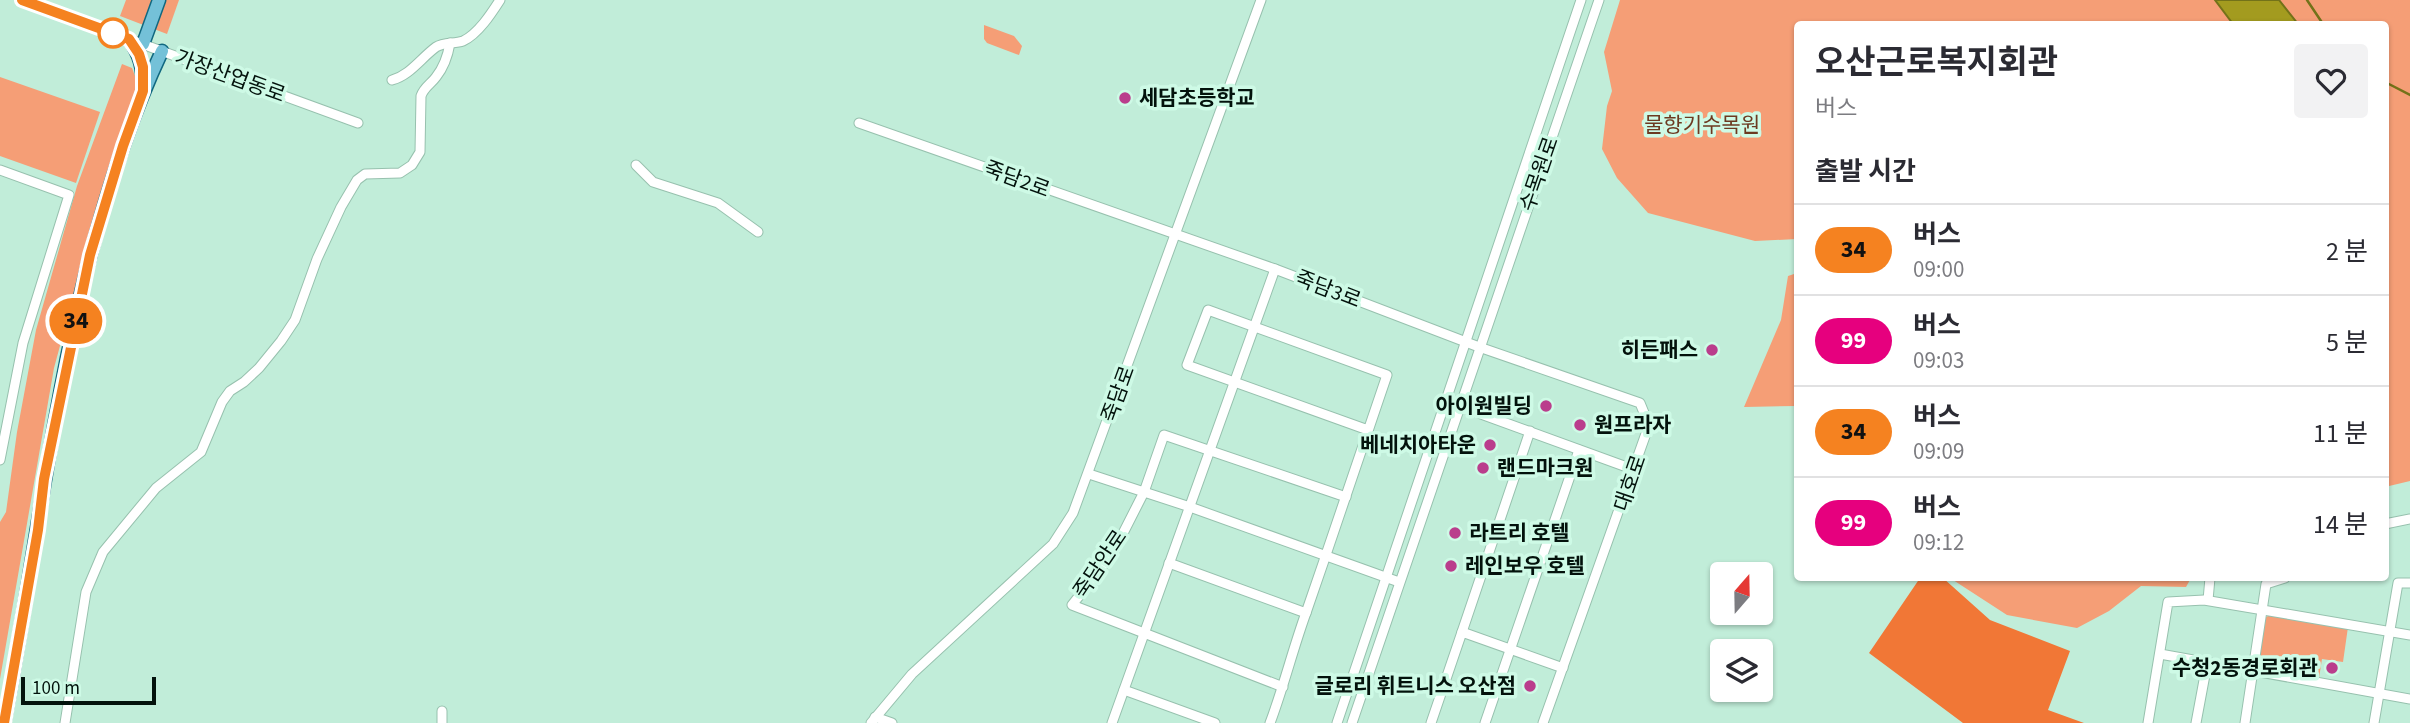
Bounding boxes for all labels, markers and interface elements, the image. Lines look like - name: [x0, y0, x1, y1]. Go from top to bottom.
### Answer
- unlabelled marker: [98, 18, 128, 48]
- text: 오산근로복지회관: [1815, 39, 2058, 86]
- street label: 가장산업동로: [170, 42, 290, 110]
- button: heart: [2294, 44, 2368, 118]
- place label: 세담초등학교: [1139, 83, 1255, 113]
- marker: 세담초등학교: [1117, 90, 1133, 106]
- text: 버스: [1815, 92, 1857, 125]
- park label: 물향기수목원: [1644, 110, 1760, 140]
- street label: 수목원로: [1512, 133, 1566, 215]
- street label: 죽담2로: [980, 153, 1054, 205]
- text: 출발 시간: [1815, 153, 1916, 190]
- text: 버스: [1913, 216, 1961, 253]
- text: 34: [1841, 232, 1866, 267]
- text: 2 분: [2326, 233, 2368, 270]
- text: 09:00: [1913, 253, 1964, 286]
- street label: 죽담3로: [1291, 263, 1365, 315]
- line badge: 34: [44, 298, 108, 344]
- text: 34: [63, 303, 89, 338]
- text: 버스: [1913, 307, 1961, 344]
- text: 99: [1841, 323, 1866, 358]
- text: 5 분: [2326, 324, 2368, 361]
- place label: 히든패스: [1621, 335, 1698, 365]
- marker: 히든패스: [1704, 342, 1720, 358]
- text: 09:03: [1913, 344, 1964, 377]
- street label: 죽담로: [1094, 362, 1142, 426]
- place label: 아이원빌딩: [1435, 391, 1532, 421]
- marker: 아이원빌딩: [1538, 398, 1554, 414]
- text: 버스: [1913, 398, 1961, 435]
- place label: 원프라자: [1594, 410, 1671, 440]
- text: 34: [1841, 414, 1866, 449]
- text: 11 분: [2313, 415, 2368, 452]
- marker: 원프라자: [1572, 417, 1588, 433]
- place label: 베네치아타운: [1360, 430, 1476, 460]
- text: 09:09: [1913, 435, 1964, 468]
- marker: 베네치아타운: [1482, 437, 1498, 453]
- street label: 대호로: [1606, 451, 1654, 515]
- place label: 랜드마크원: [1497, 453, 1594, 483]
- marker: 랜드마크원: [1475, 460, 1491, 476]
- text: 버스: [1913, 489, 1961, 526]
- text: 99: [1841, 505, 1866, 540]
- text: 14 분: [2313, 506, 2368, 543]
- place label: 라트리 호텔: [1469, 518, 1570, 548]
- street label: 죽담안로: [1066, 524, 1134, 604]
- marker: 라트리 호텔: [1447, 525, 1463, 541]
- text: 09:12: [1913, 526, 1964, 559]
- place label: 레인보우 호텔: [1465, 551, 1585, 581]
- marker: 레인보우 호텔: [1443, 558, 1459, 574]
- north arrow: [1710, 562, 1773, 625]
- map controls: [1710, 562, 1773, 702]
- button: layers: [1710, 639, 1773, 702]
- place label: 수청2동경로회관: [2172, 653, 2318, 683]
- marker: 수청2동경로회관: [2324, 660, 2340, 676]
- place label: 글로리 휘트니스 오산점: [1314, 671, 1516, 701]
- scale bar: [21, 674, 156, 706]
- text: 100 m: [32, 675, 80, 702]
- marker: 글로리 휘트니스 오산점: [1522, 678, 1538, 694]

